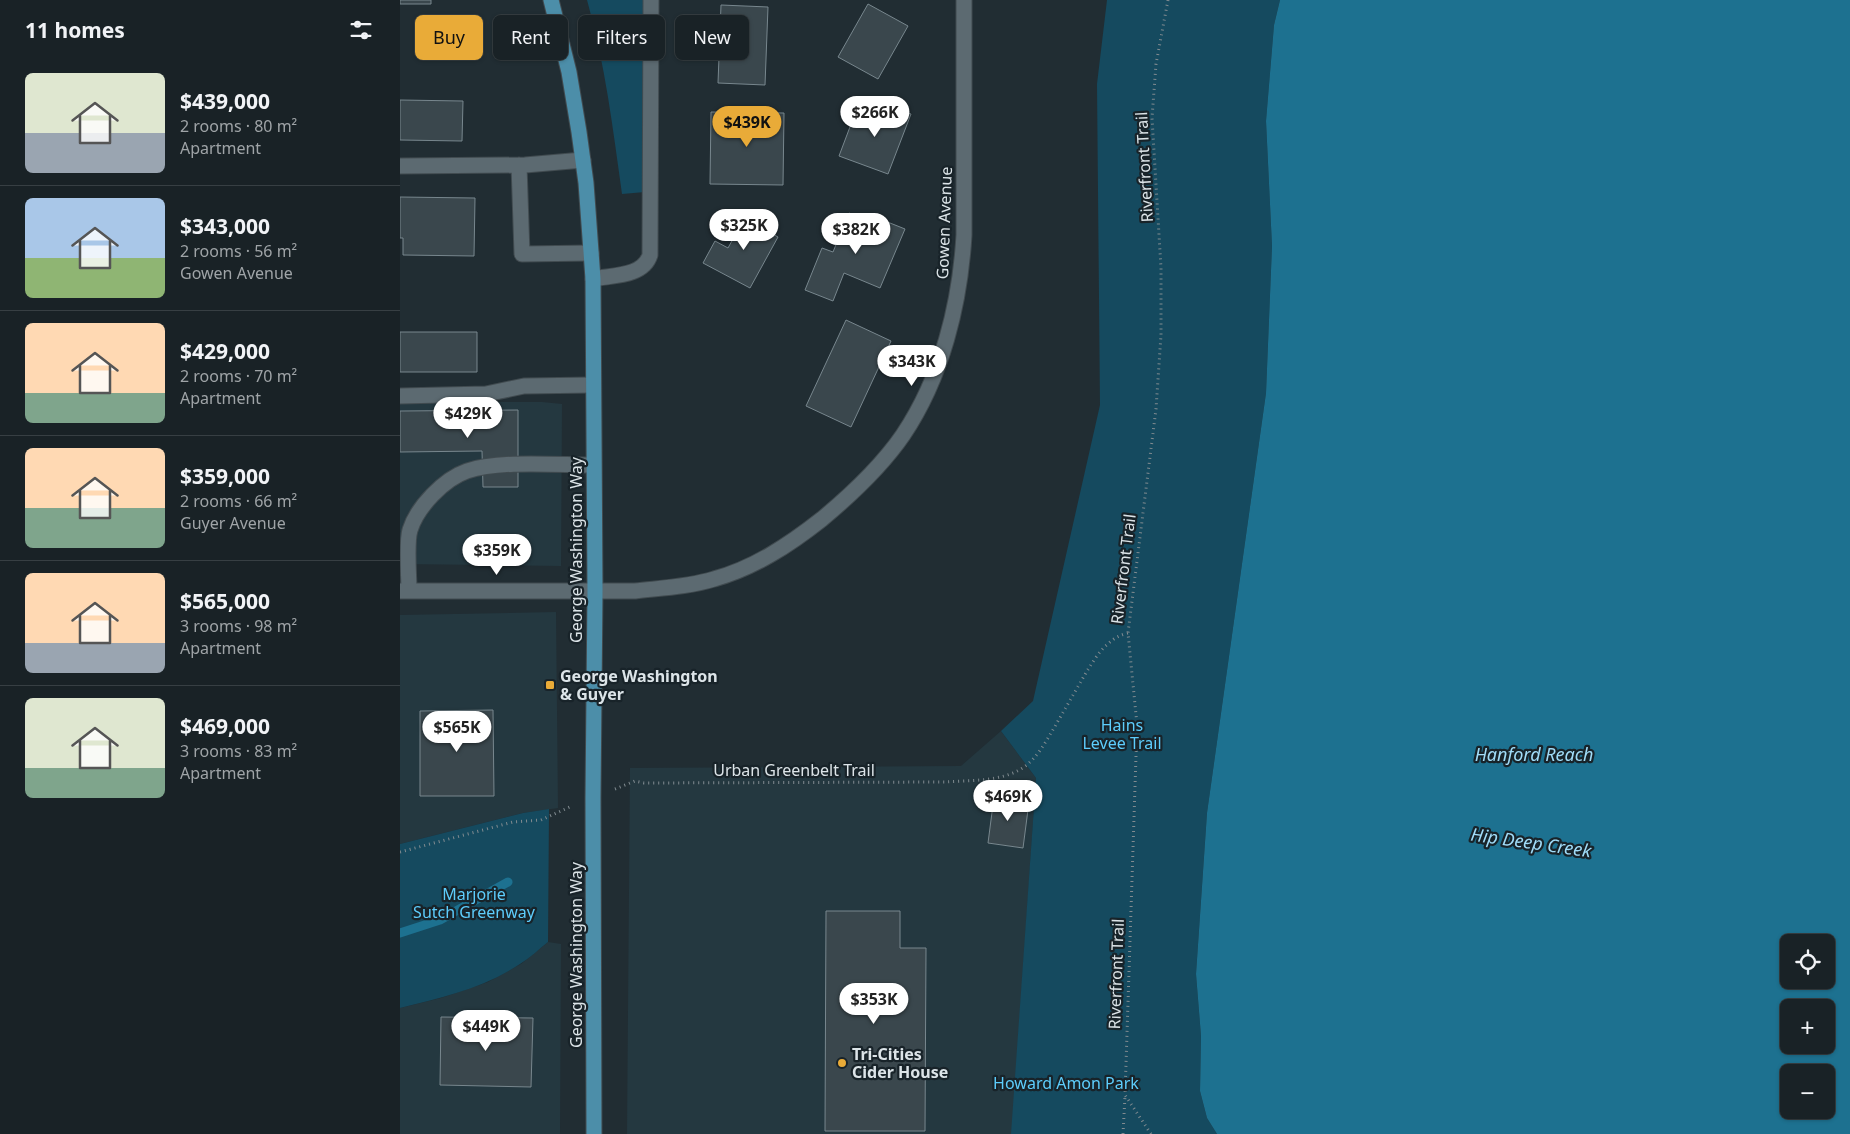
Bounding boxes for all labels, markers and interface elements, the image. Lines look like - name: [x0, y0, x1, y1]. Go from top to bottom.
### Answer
- chip: Buy: [415, 15, 483, 60]
- chip: Rent: [493, 15, 568, 60]
- chip: Filters: [578, 15, 665, 60]
- chip: New: [675, 15, 749, 60]
- text: 11 homes: [25, 16, 125, 44]
- icon: filters: [347, 16, 375, 44]
- text: $439,000: [180, 87, 270, 115]
- icon: home: [65, 93, 125, 153]
- pin: $266K: [840, 96, 910, 138]
- text: $266K: [851, 101, 899, 123]
- pin: $439K: [712, 106, 782, 148]
- text: $439K: [723, 111, 771, 133]
- street label: Riverfront Trail: [1130, 111, 1158, 223]
- text: 2 rooms · 80 m²: [180, 115, 297, 137]
- text: Apartment: [180, 137, 261, 159]
- street label: Gowen Avenue: [931, 166, 957, 280]
- pin: $325K: [709, 208, 779, 251]
- text: $343,000: [180, 212, 270, 240]
- pin: $382K: [821, 212, 891, 255]
- text: $325K: [720, 214, 768, 236]
- icon: home: [65, 218, 125, 278]
- text: $382K: [832, 218, 880, 240]
- text: 2 rooms · 56 m²: [180, 240, 297, 262]
- text: Gowen Avenue: [180, 262, 293, 284]
- text: $429,000: [180, 337, 270, 365]
- icon: home: [65, 343, 125, 403]
- pin: $343K: [877, 344, 947, 387]
- text: $343K: [888, 350, 936, 372]
- text: 2 rooms · 70 m²: [180, 365, 297, 387]
- text: Apartment: [180, 387, 261, 409]
- pin: $429K: [433, 396, 503, 439]
- text: $429K: [444, 402, 492, 424]
- street label: George Washington Way: [565, 456, 587, 643]
- text: $359,000: [180, 462, 270, 490]
- icon: home: [65, 468, 125, 528]
- text: 2 rooms · 66 m²: [180, 490, 297, 512]
- text: Guyer Avenue: [180, 512, 286, 534]
- street label: Riverfront Trail: [1105, 513, 1141, 625]
- pin: $359K: [462, 534, 532, 576]
- text: $359K: [473, 539, 521, 561]
- text: $565,000: [180, 587, 270, 615]
- icon: home: [65, 593, 125, 653]
- text: 3 rooms · 98 m²: [180, 615, 297, 637]
- text: Apartment: [180, 637, 261, 659]
- place label: George Washington & Guyer: [560, 665, 718, 705]
- marker: George Washington & Guyer: [544, 679, 556, 691]
- pin: $565K: [422, 710, 492, 753]
- text: $469,000: [180, 712, 270, 740]
- park label: Hains Levee Trail: [1082, 714, 1162, 754]
- text: $565K: [433, 716, 481, 738]
- icon: home: [65, 718, 125, 778]
- text: 3 rooms · 83 m²: [180, 740, 297, 762]
- water label: Hanford Reach: [1475, 742, 1593, 766]
- street label: Urban Greenbelt Trail: [713, 759, 875, 781]
- text: Apartment: [180, 762, 261, 784]
- pin: $469K: [973, 780, 1043, 822]
- text: $469K: [984, 785, 1032, 807]
- water label: Hip Deep Creek: [1469, 822, 1594, 862]
- street label: George Washington Way: [565, 861, 587, 1048]
- park label: Marjorie Sutch Greenway: [413, 883, 536, 923]
- street label: Riverfront Trail: [1103, 918, 1129, 1030]
- map controls: [1780, 934, 1835, 1119]
- button: locate: [1780, 934, 1835, 989]
- pin: $353K: [839, 982, 909, 1025]
- text: $353K: [850, 988, 898, 1010]
- button: +: [1780, 999, 1835, 1054]
- pin: $449K: [451, 1010, 521, 1052]
- text: $449K: [462, 1015, 510, 1037]
- place label: Tri-Cities Cider House: [852, 1043, 948, 1083]
- marker: Tri-Cities Cider House: [836, 1057, 848, 1069]
- button: −: [1780, 1064, 1835, 1119]
- park label: Howard Amon Park: [993, 1072, 1139, 1094]

